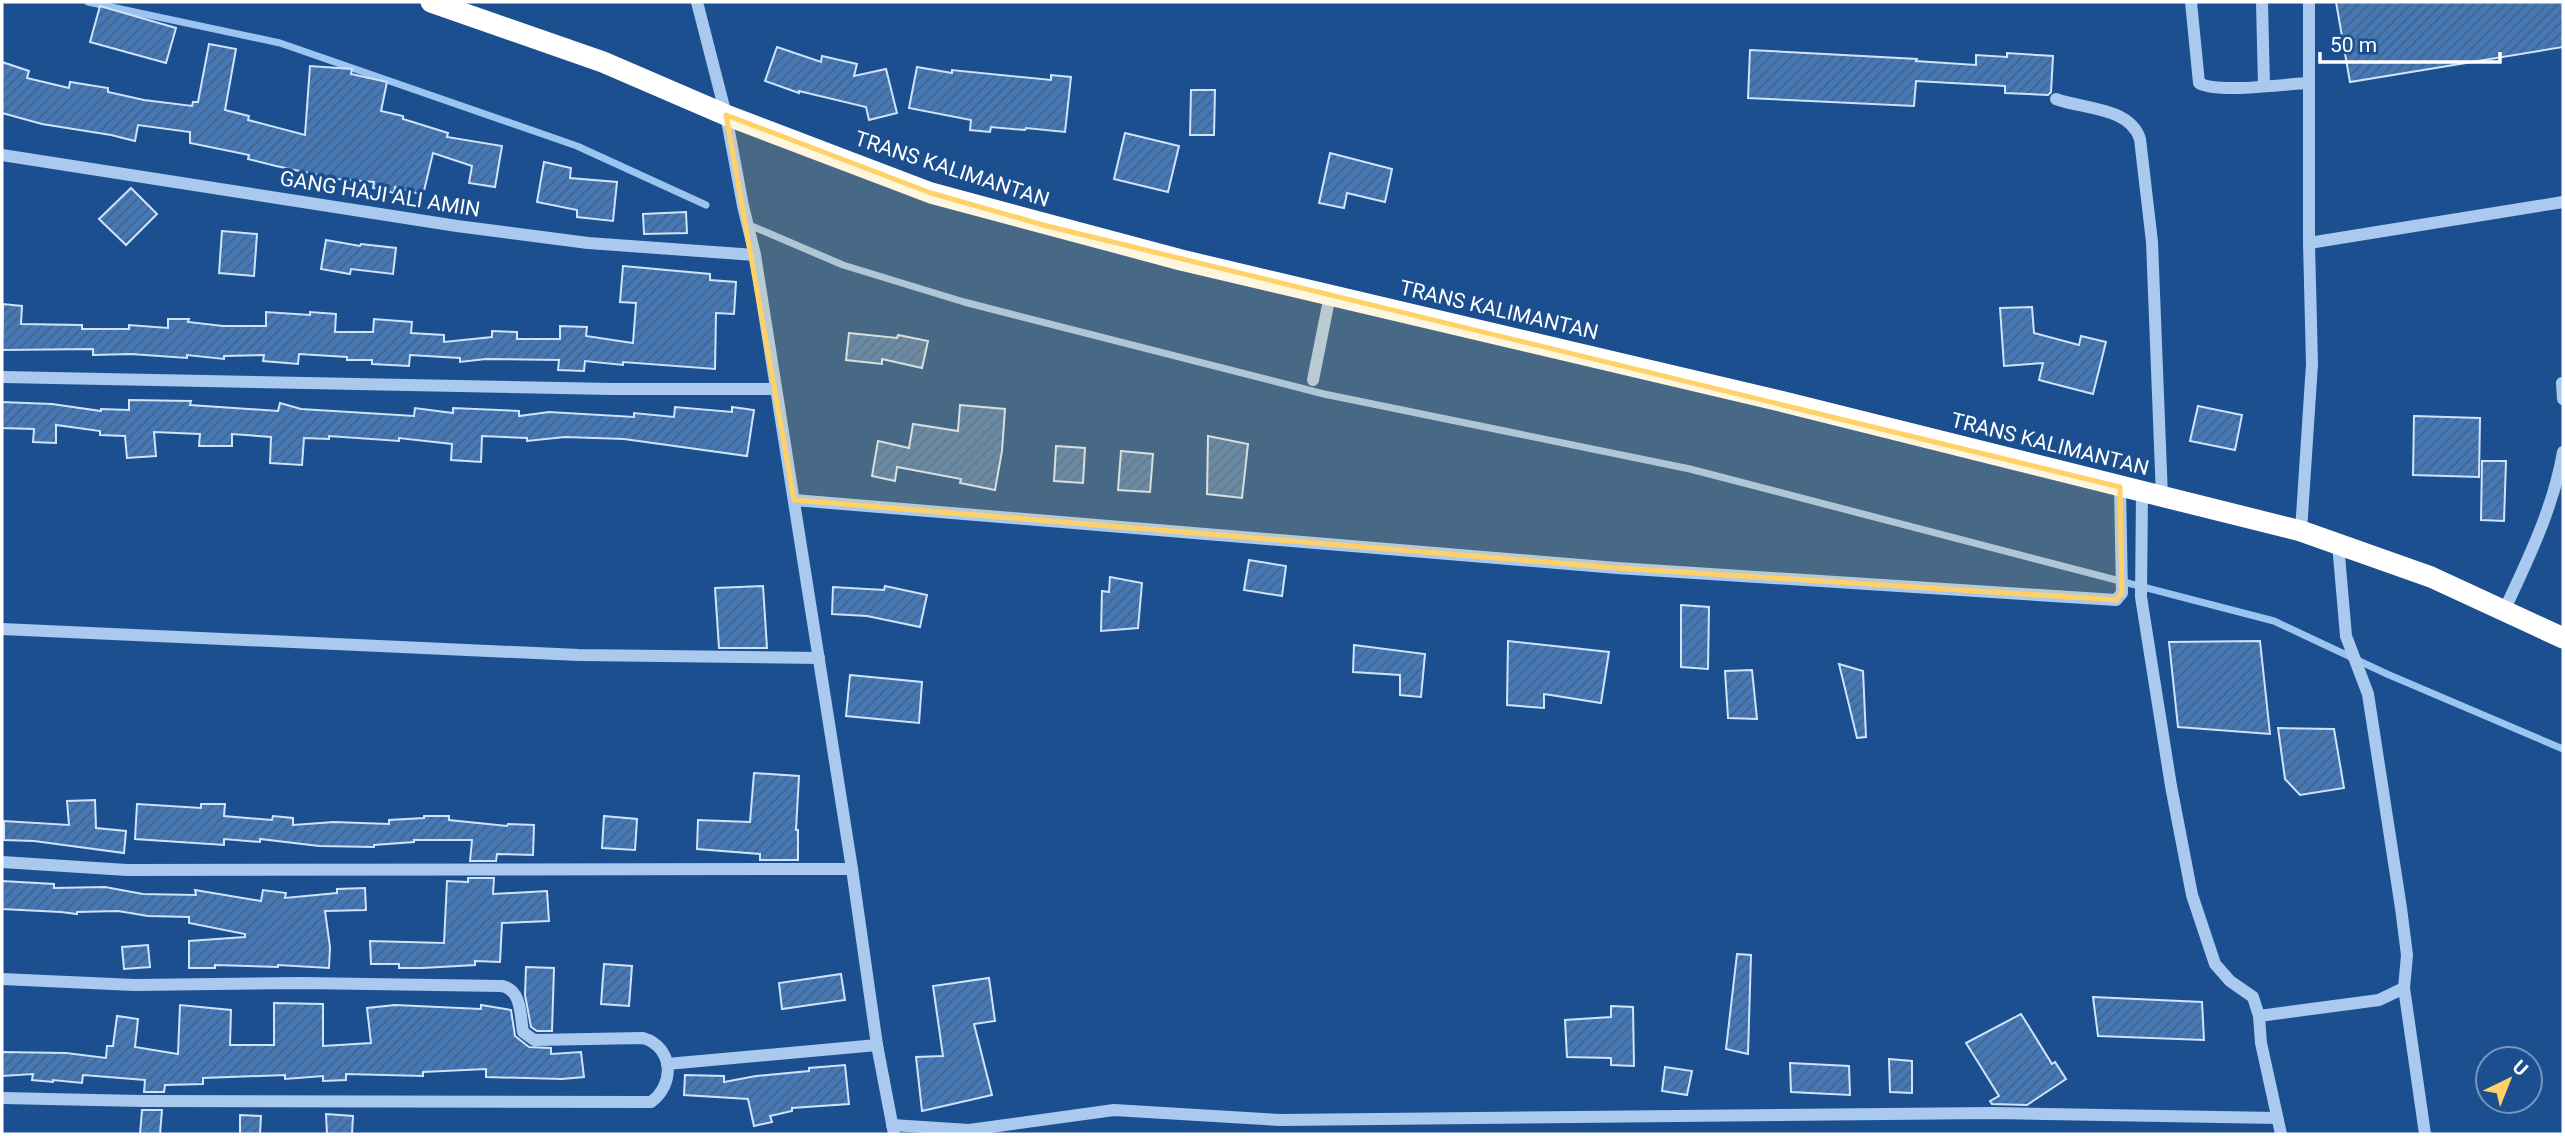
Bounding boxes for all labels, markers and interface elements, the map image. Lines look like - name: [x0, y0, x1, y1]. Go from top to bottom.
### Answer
- scale bar: [2320, 21, 2500, 65]
- text: 50 m: [2330, 33, 2377, 57]
- street label: TRANS KALIMANTAN: [852, 126, 1052, 212]
- street label: GANG HAJI ALI AMIN: [278, 166, 482, 222]
- street label: TRANS KALIMANTAN: [1397, 275, 1601, 345]
- street label: TRANS KALIMANTAN: [1949, 408, 2151, 480]
- north arrow: [2474, 1045, 2544, 1115]
- text: U: [2508, 1055, 2533, 1081]

